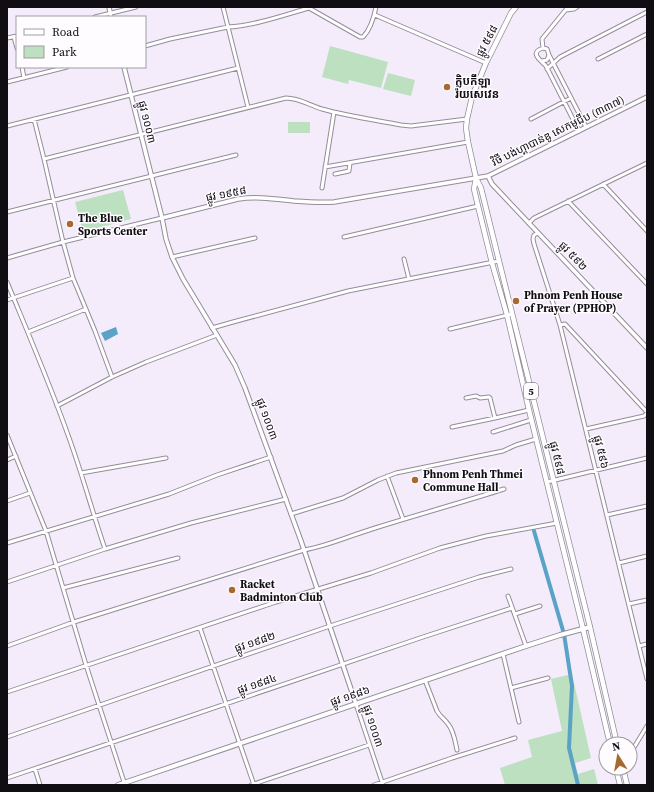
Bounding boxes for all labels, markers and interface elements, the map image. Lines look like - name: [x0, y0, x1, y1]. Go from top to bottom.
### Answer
- legend: [16, 16, 146, 68]
- street label: ផ្លូវ ៥៩៨: [473, 22, 503, 61]
- text: Road: [52, 24, 79, 40]
- text: Park: [52, 44, 77, 60]
- place label: ក្លិបកីឡា រ៉យសេវេន: [455, 73, 499, 102]
- marker: ក្លិបកីឡា រ៉យសេវេន: [442, 82, 452, 92]
- street label: វិថី បង់ហ្គាបាន់ឌូ សេកមូជីប (៣៣៧): [488, 92, 627, 170]
- street label: ផ្លូវ ១០០៣: [132, 99, 160, 145]
- street label: ផ្លូវ ១៩៥៨: [204, 183, 248, 207]
- place label: The Blue Sports Center: [78, 211, 148, 239]
- marker: The Blue Sports Center: [65, 219, 75, 229]
- street label: ផ្លូវ ៥៩២: [554, 238, 591, 276]
- place label: Phnom Penh House of Prayer (PPHOP): [524, 288, 623, 316]
- marker: Phnom Penh House of Prayer (PPHOP): [511, 296, 521, 306]
- road number: 5: [524, 383, 538, 399]
- street label: ផ្លូវ ១០០៣: [250, 396, 281, 443]
- street label: ផ្លូវ ៥៩៦: [587, 434, 612, 471]
- street label: ផ្លូវ ៥៩៨: [543, 440, 568, 477]
- place label: Phnom Penh Thmei Commune Hall: [423, 467, 523, 495]
- marker: Phnom Penh Thmei Commune Hall: [410, 475, 420, 485]
- place label: Racket Badminton Club: [240, 577, 323, 605]
- marker: Racket Badminton Club: [227, 585, 237, 595]
- street label: ផ្លូវ ១៩៨២: [233, 628, 278, 658]
- street label: ផ្លូវ ១៩៨៤: [235, 670, 280, 700]
- street label: ផ្លូវ ១៩៨៦: [328, 682, 373, 712]
- street label: ផ្លូវ ១០០៣: [357, 703, 387, 750]
- north arrow: [598, 736, 638, 776]
- text: N: [611, 739, 622, 755]

